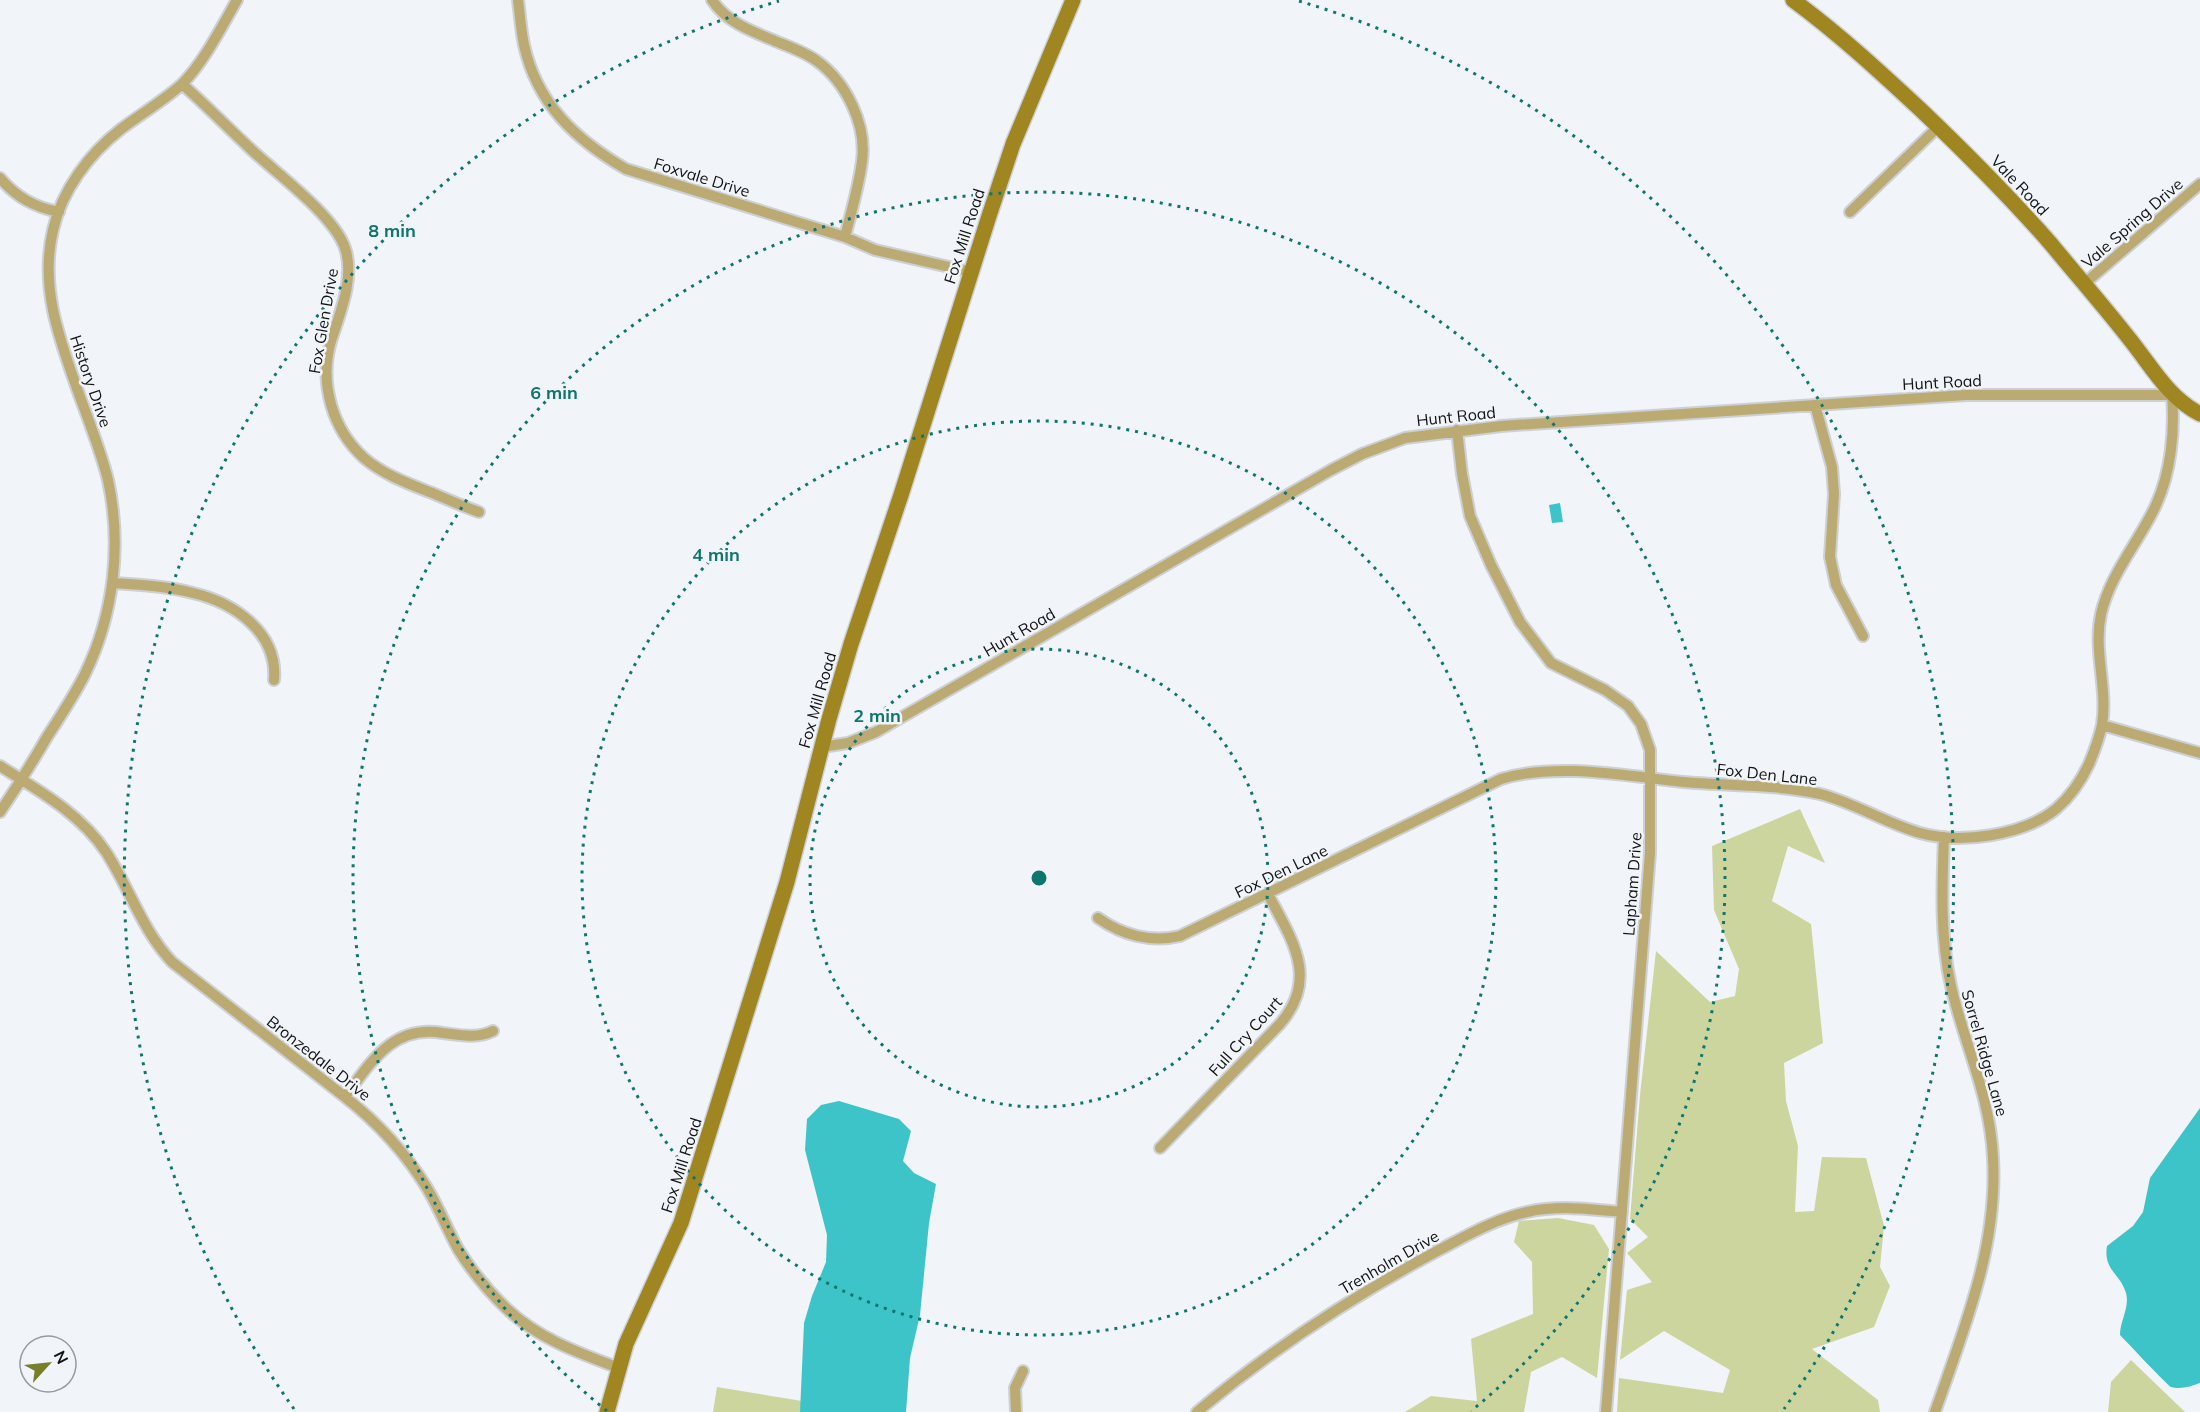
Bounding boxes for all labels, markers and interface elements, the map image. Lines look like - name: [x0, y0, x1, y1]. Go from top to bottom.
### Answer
- street label: Vale Road: [1987, 150, 2053, 220]
- street label: Foxvale Drive: [652, 153, 752, 201]
- street label: Vale Spring Drive: [2077, 174, 2187, 272]
- street label: Fox Mill Road: [939, 186, 989, 286]
- text: 8 min: [368, 219, 416, 242]
- street label: Fox Glen Drive: [304, 267, 342, 375]
- street label: History Drive: [66, 332, 116, 430]
- street label: Hunt Road: [1902, 370, 1982, 394]
- text: 6 min: [530, 381, 578, 404]
- street label: Hunt Road: [1415, 402, 1497, 430]
- text: 4 min: [692, 543, 740, 566]
- street label: Hunt Road: [979, 603, 1059, 661]
- street label: Fox Mill Road: [794, 650, 840, 750]
- text: 2 min: [853, 704, 901, 727]
- street label: Fox Den Lane: [1716, 759, 1818, 789]
- street label: Lapham Drive: [1618, 832, 1646, 936]
- street label: Fox Den Lane: [1231, 840, 1331, 902]
- centre of rings: [1029, 868, 1049, 888]
- street label: Sorrel Ridge Lane: [1957, 987, 2013, 1119]
- street label: Full Cry Court: [1204, 992, 1286, 1080]
- street label: Bronzedale Drive: [263, 1011, 375, 1105]
- street label: Fox Mill Road: [656, 1115, 706, 1215]
- street label: Trenholm Drive: [1336, 1225, 1442, 1299]
- north arrow: [18, 1334, 78, 1394]
- text: N: [50, 1347, 73, 1367]

